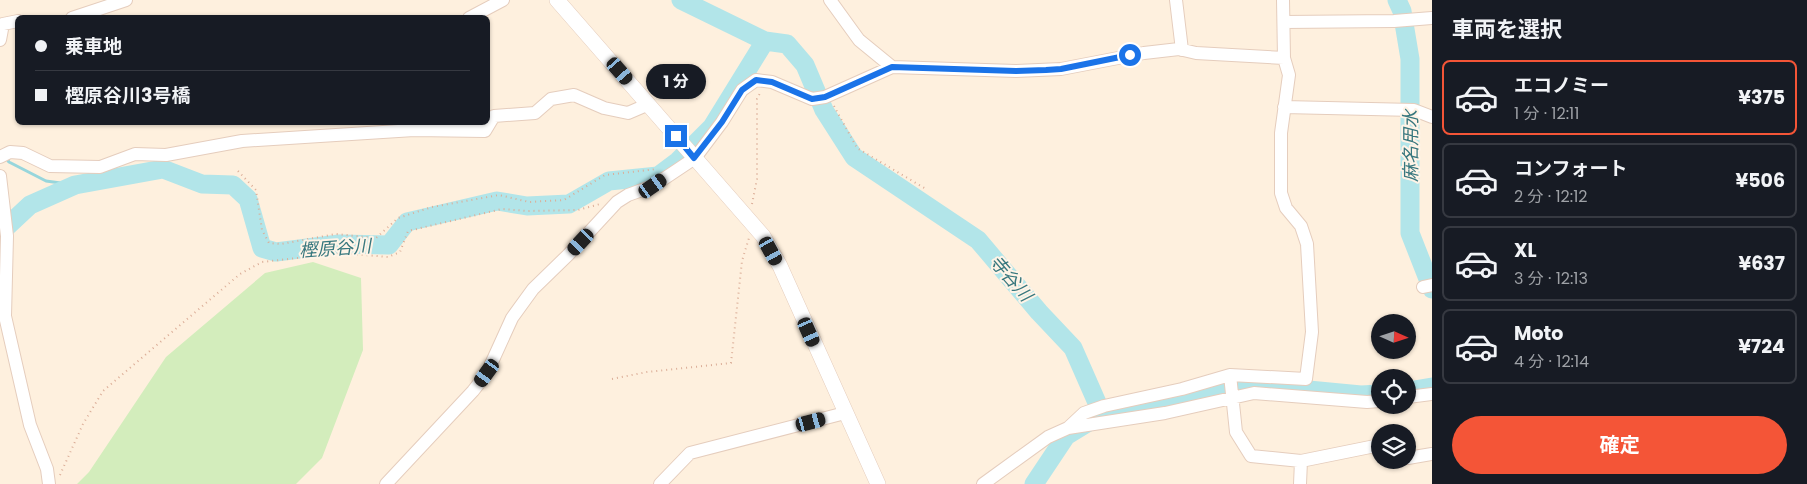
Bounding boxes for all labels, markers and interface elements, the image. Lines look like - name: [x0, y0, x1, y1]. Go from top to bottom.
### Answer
- text: 車両を選択: [1452, 14, 1562, 45]
- text: 乗車地: [65, 33, 122, 60]
- route start: [1119, 44, 1141, 66]
- car: [604, 55, 635, 87]
- callout: 1 分: [646, 64, 706, 98]
- text: 1 分: [663, 70, 689, 93]
- text: エコノミー: [1514, 72, 1609, 99]
- icon: car: [1454, 75, 1499, 120]
- text: 樫原谷川3号橋: [65, 82, 191, 109]
- text: ¥375: [1738, 84, 1785, 111]
- text: 1 分 · 12:11: [1514, 102, 1579, 125]
- water label: 麻名用水: [1398, 108, 1423, 182]
- route end: [665, 125, 687, 147]
- text: コンフォート: [1514, 155, 1627, 182]
- icon: car: [1454, 158, 1499, 203]
- text: ¥506: [1735, 167, 1785, 194]
- car: [636, 171, 669, 201]
- text: 2 分 · 12:12: [1514, 185, 1587, 208]
- car: [565, 226, 596, 258]
- water label: 樫原谷川: [298, 233, 374, 263]
- car: [757, 234, 784, 268]
- text: XL: [1514, 237, 1537, 264]
- icon: car: [1454, 241, 1499, 286]
- water label: 寺谷川: [984, 249, 1039, 308]
- text: ¥637: [1738, 250, 1785, 277]
- text: 3 分 · 12:13: [1514, 267, 1588, 290]
- north arrow: [1371, 314, 1416, 359]
- map controls: [1371, 314, 1416, 469]
- car: [796, 315, 821, 349]
- text: Moto: [1514, 320, 1563, 347]
- icon: car: [1454, 324, 1499, 369]
- text: ¥724: [1738, 333, 1785, 360]
- text: 4 分 · 12:14: [1514, 350, 1589, 373]
- car: [472, 356, 501, 390]
- button: locate: [1371, 369, 1416, 414]
- car: [794, 411, 827, 433]
- button: 確定: [1452, 416, 1787, 474]
- button: layers: [1371, 424, 1416, 469]

